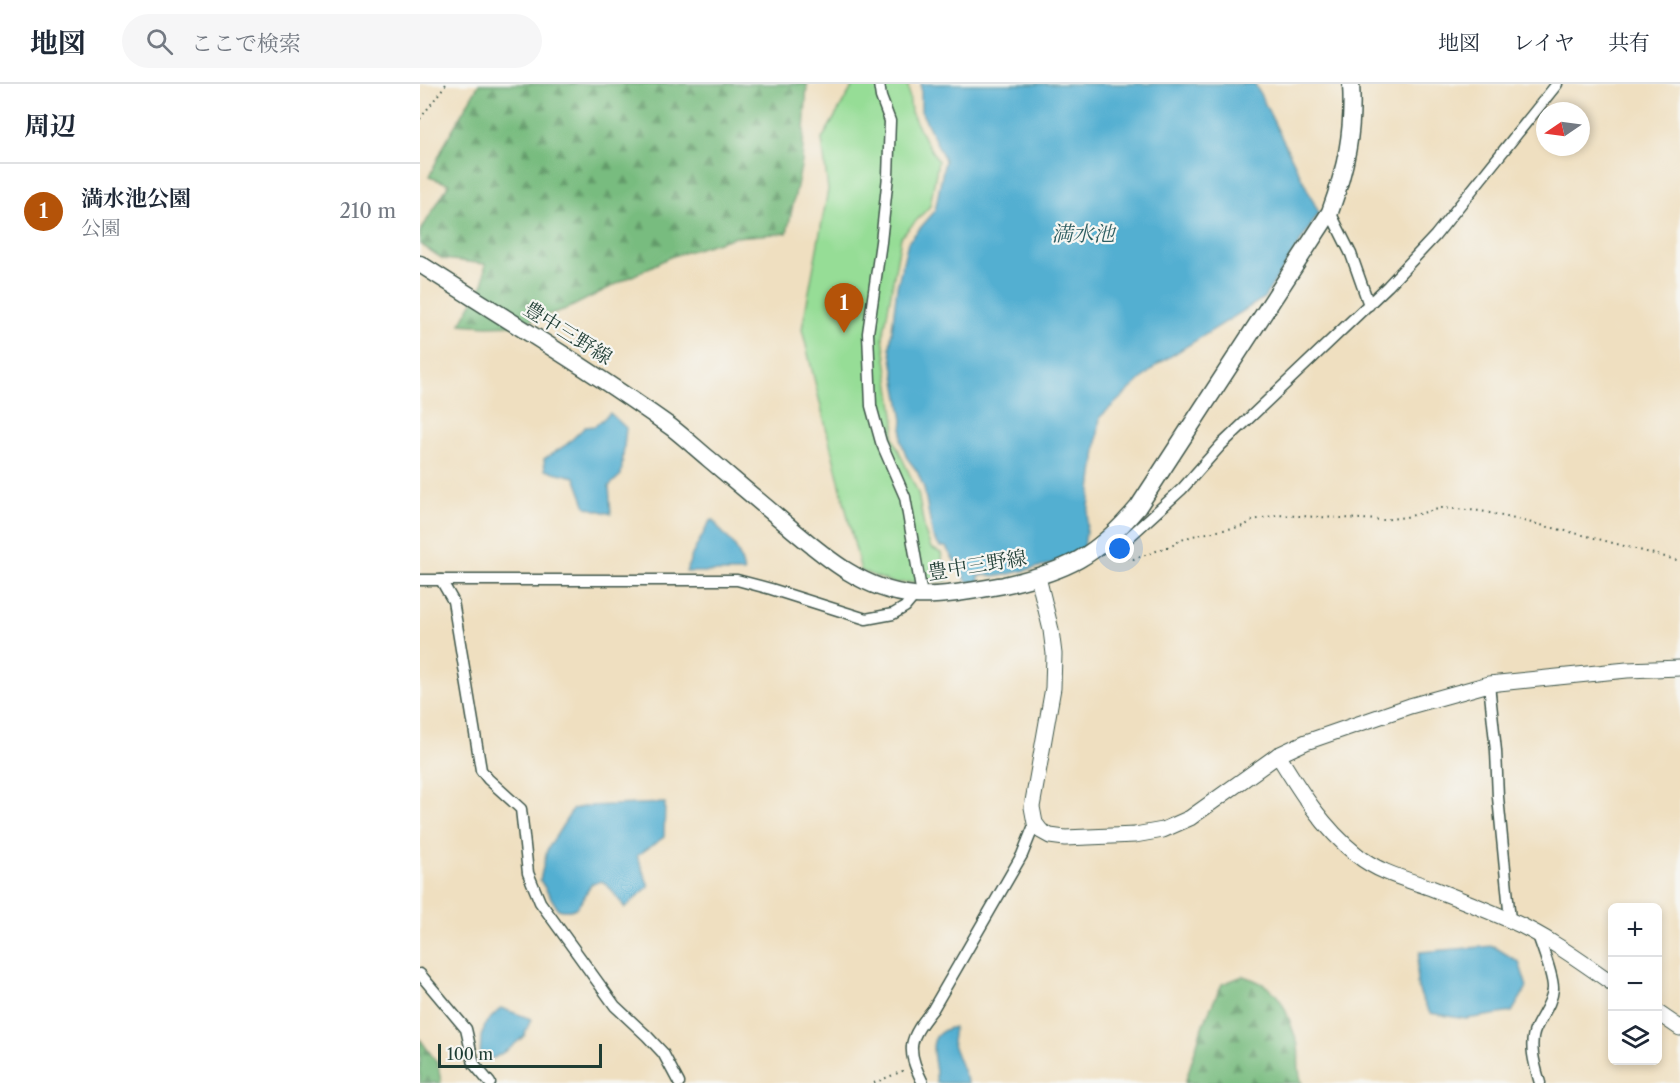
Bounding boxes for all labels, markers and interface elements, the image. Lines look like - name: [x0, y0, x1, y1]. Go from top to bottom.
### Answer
- search box: [122, 14, 542, 68]
- icon: search: [143, 25, 176, 58]
- text: 地図: [30, 26, 86, 60]
- text: ここで検索: [191, 30, 301, 57]
- text: 地図: [1438, 30, 1480, 55]
- text: レイヤ: [1513, 30, 1575, 55]
- text: 共有: [1608, 30, 1650, 55]
- north arrow: [1536, 102, 1590, 156]
- text: 周辺: [24, 110, 76, 142]
- text: 満水池公園: [81, 185, 191, 212]
- text: 1: [39, 199, 48, 223]
- text: 210 m: [339, 199, 396, 223]
- text: 公園: [81, 216, 121, 240]
- water label: 満水池: [1052, 221, 1116, 246]
- pin: 1: [824, 284, 864, 333]
- street label: 豊中三野線: [519, 296, 617, 370]
- your location: [1105, 534, 1134, 563]
- street label: 豊中三野線: [926, 545, 1028, 585]
- map controls: [1608, 903, 1662, 1065]
- button: +: [1608, 903, 1662, 957]
- button: −: [1608, 957, 1662, 1011]
- button: layers: [1608, 1011, 1662, 1065]
- scale bar: [438, 1041, 602, 1068]
- text: 100 m: [447, 1044, 493, 1064]

